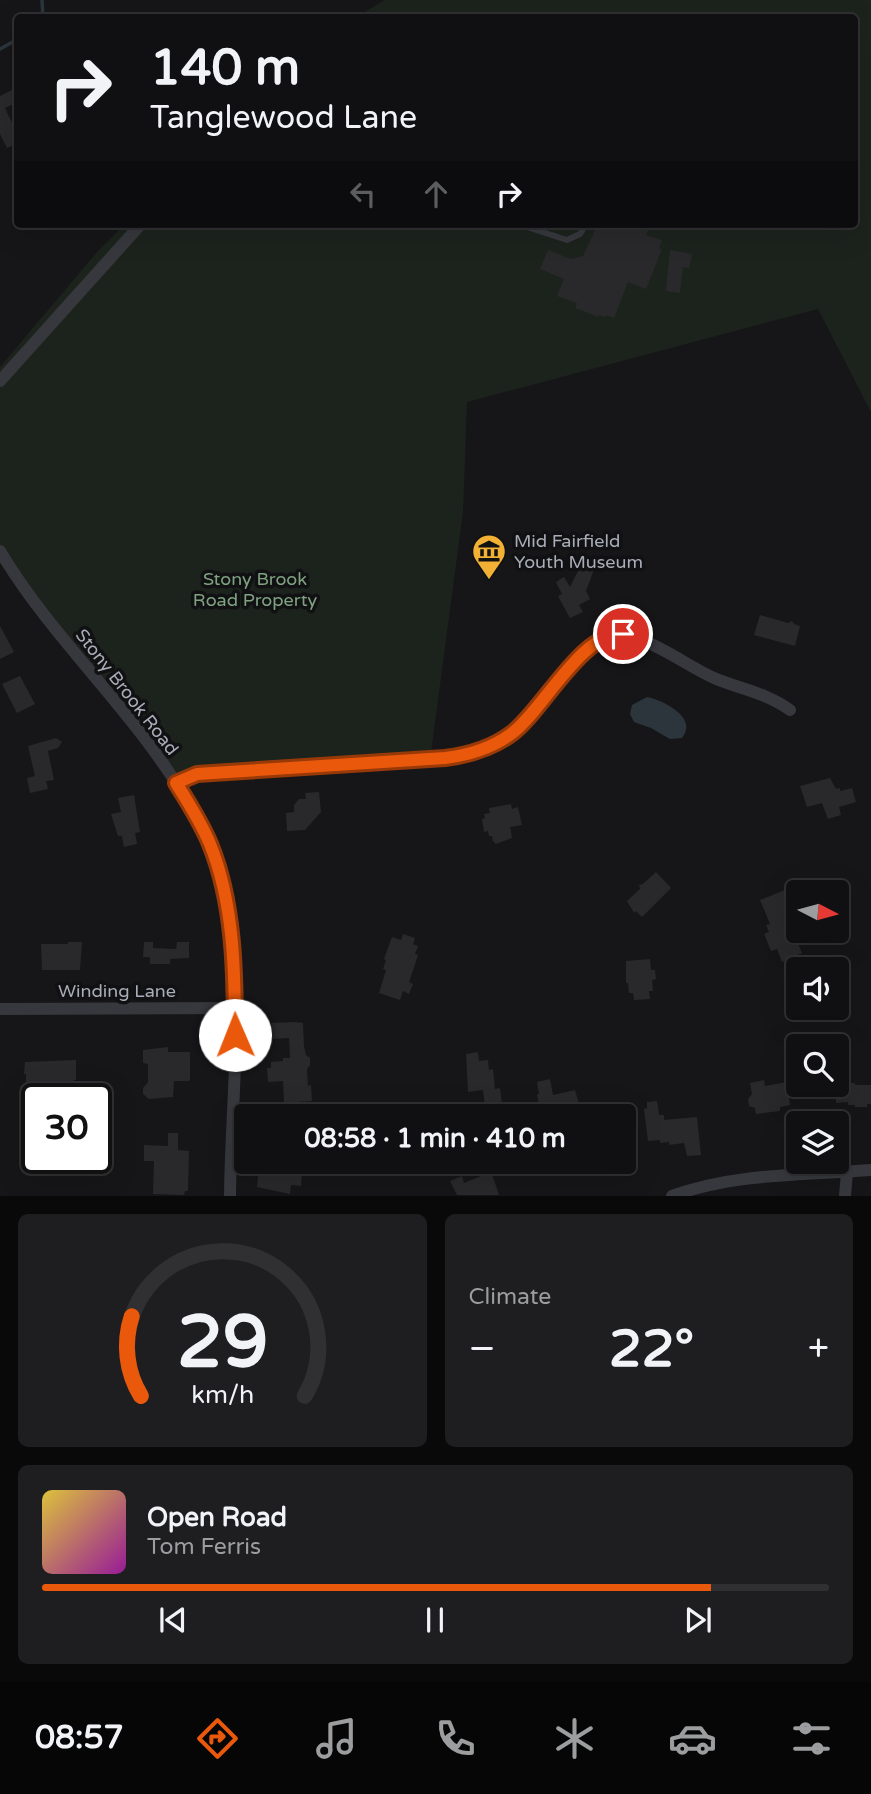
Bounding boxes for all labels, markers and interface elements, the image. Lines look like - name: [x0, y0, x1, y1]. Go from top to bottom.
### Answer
- text: 140 m: [150, 39, 300, 98]
- icon: right: [35, 42, 126, 133]
- text: Tanglewood Lane: [150, 99, 417, 137]
- icon: left: [344, 175, 382, 213]
- icon: ahead: [417, 175, 455, 213]
- icon: right: [490, 175, 528, 213]
- place label: Mid Fairfield Youth Museum: [514, 530, 643, 573]
- museum icon: Mid Fairfield Youth Museum: [470, 532, 508, 581]
- park label: Stony Brook Road Property: [193, 568, 317, 611]
- pin: [593, 604, 653, 664]
- icon: arrive: [604, 615, 642, 653]
- street label: Stony Brook Road: [71, 625, 183, 759]
- north arrow: [786, 880, 849, 943]
- map controls: [786, 880, 849, 1174]
- button: sound: [786, 957, 849, 1020]
- street label: Winding Lane: [58, 980, 176, 1002]
- position arrow: [198, 998, 272, 1072]
- button: search: [786, 1034, 849, 1097]
- speed limit sign: 30: [21, 1083, 112, 1174]
- button: layers: [786, 1111, 849, 1174]
- text: 08:58 · 1 min · 410 m: [304, 1123, 566, 1154]
- text: Climate: [469, 1283, 551, 1311]
- text: 29: [177, 1300, 268, 1388]
- text: 22°: [609, 1318, 694, 1381]
- text: −: [469, 1326, 496, 1372]
- text: +: [808, 1326, 829, 1372]
- text: km/h: [191, 1380, 254, 1410]
- text: Open Road: [147, 1502, 287, 1533]
- text: Tom Ferris: [147, 1533, 261, 1561]
- icon: previous: [154, 1601, 192, 1639]
- icon: pause: [416, 1601, 454, 1639]
- icon: next: [679, 1601, 717, 1639]
- icon: directions: [193, 1714, 242, 1763]
- icon: music: [312, 1714, 361, 1763]
- icon: phone: [431, 1714, 480, 1763]
- icon: climate: [550, 1714, 599, 1763]
- icon: car: [668, 1714, 717, 1763]
- icon: filters: [787, 1714, 836, 1763]
- text: 08:57: [35, 1719, 124, 1757]

